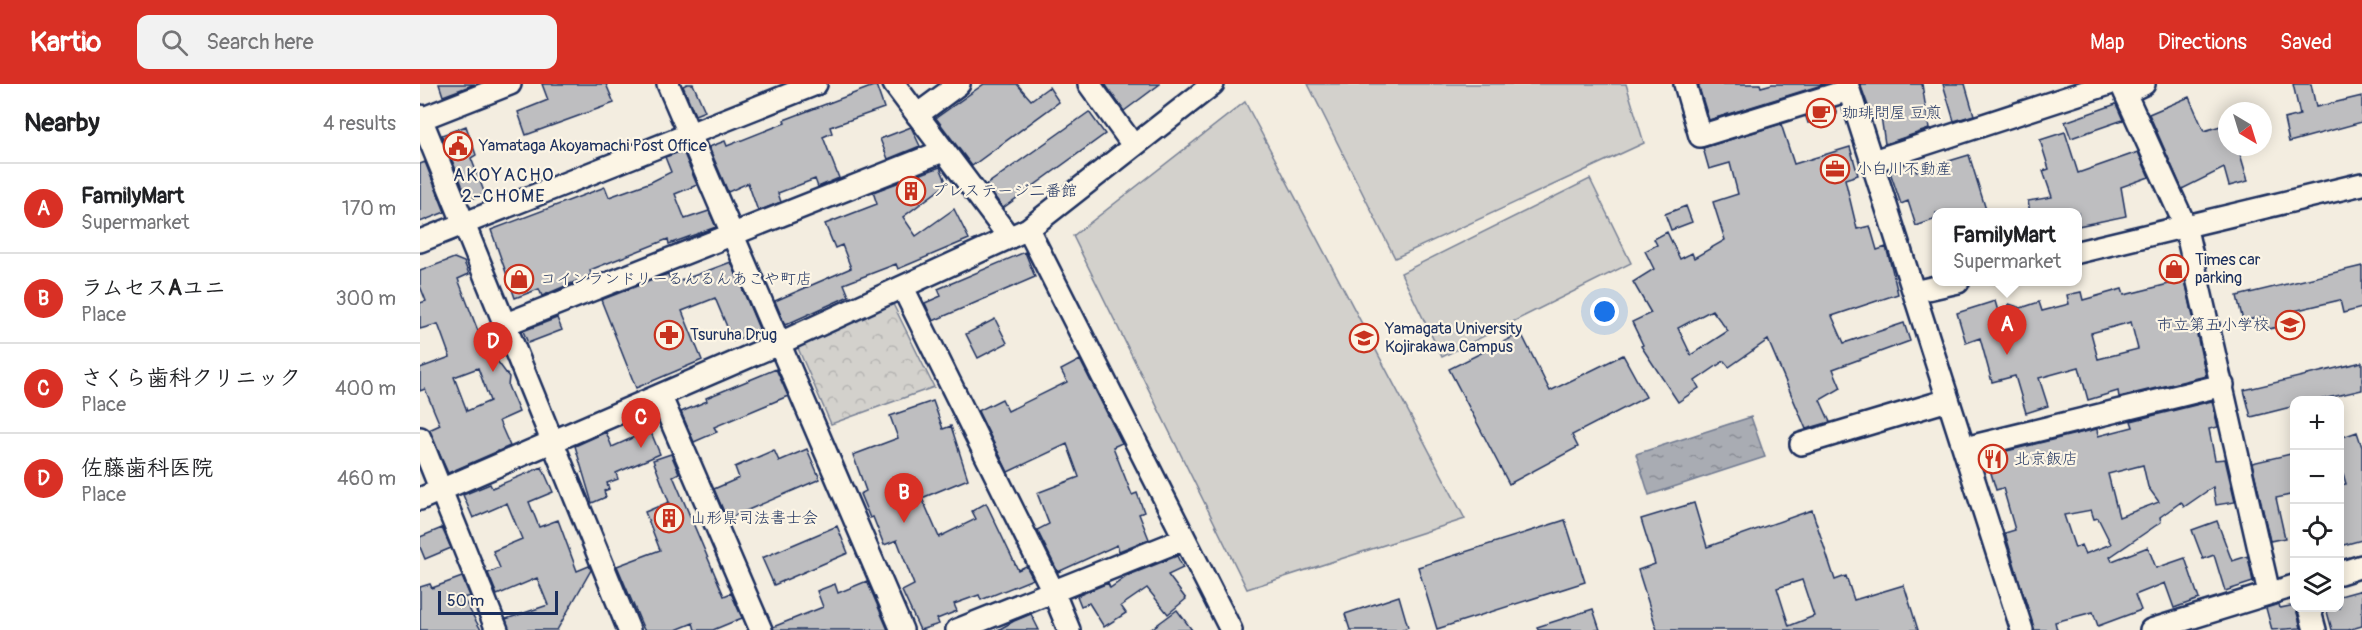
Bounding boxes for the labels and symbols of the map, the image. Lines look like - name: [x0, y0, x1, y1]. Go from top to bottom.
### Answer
- cafe icon: 珈琲問屋 豆煎: [1805, 97, 1837, 129]
- north arrow: [2218, 102, 2272, 156]
- place label: 珈琲問屋 豆煎: [1842, 103, 1941, 123]
- public building icon: Yamataga Akoyamachi Post Office: [442, 130, 474, 162]
- place label: Yamataga Akoyamachi Post Office: [478, 136, 707, 156]
- office icon: 小白川不動産: [1819, 153, 1851, 185]
- place label: 小白川不動産: [1856, 159, 1952, 179]
- district label: AKOYACHO 2-CHOME: [453, 164, 555, 208]
- building icon: プレステージ二番館: [895, 175, 927, 207]
- place label: プレステージ二番館: [932, 181, 1077, 201]
- place label: Times car parking: [2195, 250, 2261, 288]
- shop icon: Times car parking: [2158, 253, 2190, 285]
- shop icon: コインランドリーるんるんあこや町店: [503, 263, 535, 295]
- place label: コインランドリーるんるんあこや町店: [540, 269, 812, 289]
- your location: [1590, 297, 1619, 326]
- pin: A: [1988, 306, 2026, 355]
- school or university icon: 市立第五小学校: [2274, 309, 2306, 341]
- place label: 市立第五小学校: [2157, 315, 2269, 335]
- pharmacy icon: Tsuruha Drug: [653, 319, 685, 351]
- place label: Yamagata University Kojirakawa Campus: [1384, 319, 1522, 357]
- pin: D: [474, 322, 512, 372]
- school or university icon: Yamagata University Kojirakawa Campus: [1348, 322, 1380, 354]
- place label: Tsuruha Drug: [690, 325, 777, 345]
- pin: C: [622, 398, 660, 448]
- restaurant icon: 北京飯店: [1977, 443, 2009, 475]
- place label: 北京飯店: [2014, 449, 2078, 469]
- pin: B: [884, 474, 924, 523]
- building icon: 山形県司法書士会: [653, 502, 685, 534]
- place label: 山形県司法書士会: [690, 508, 818, 528]
- scale bar: [438, 588, 558, 616]

